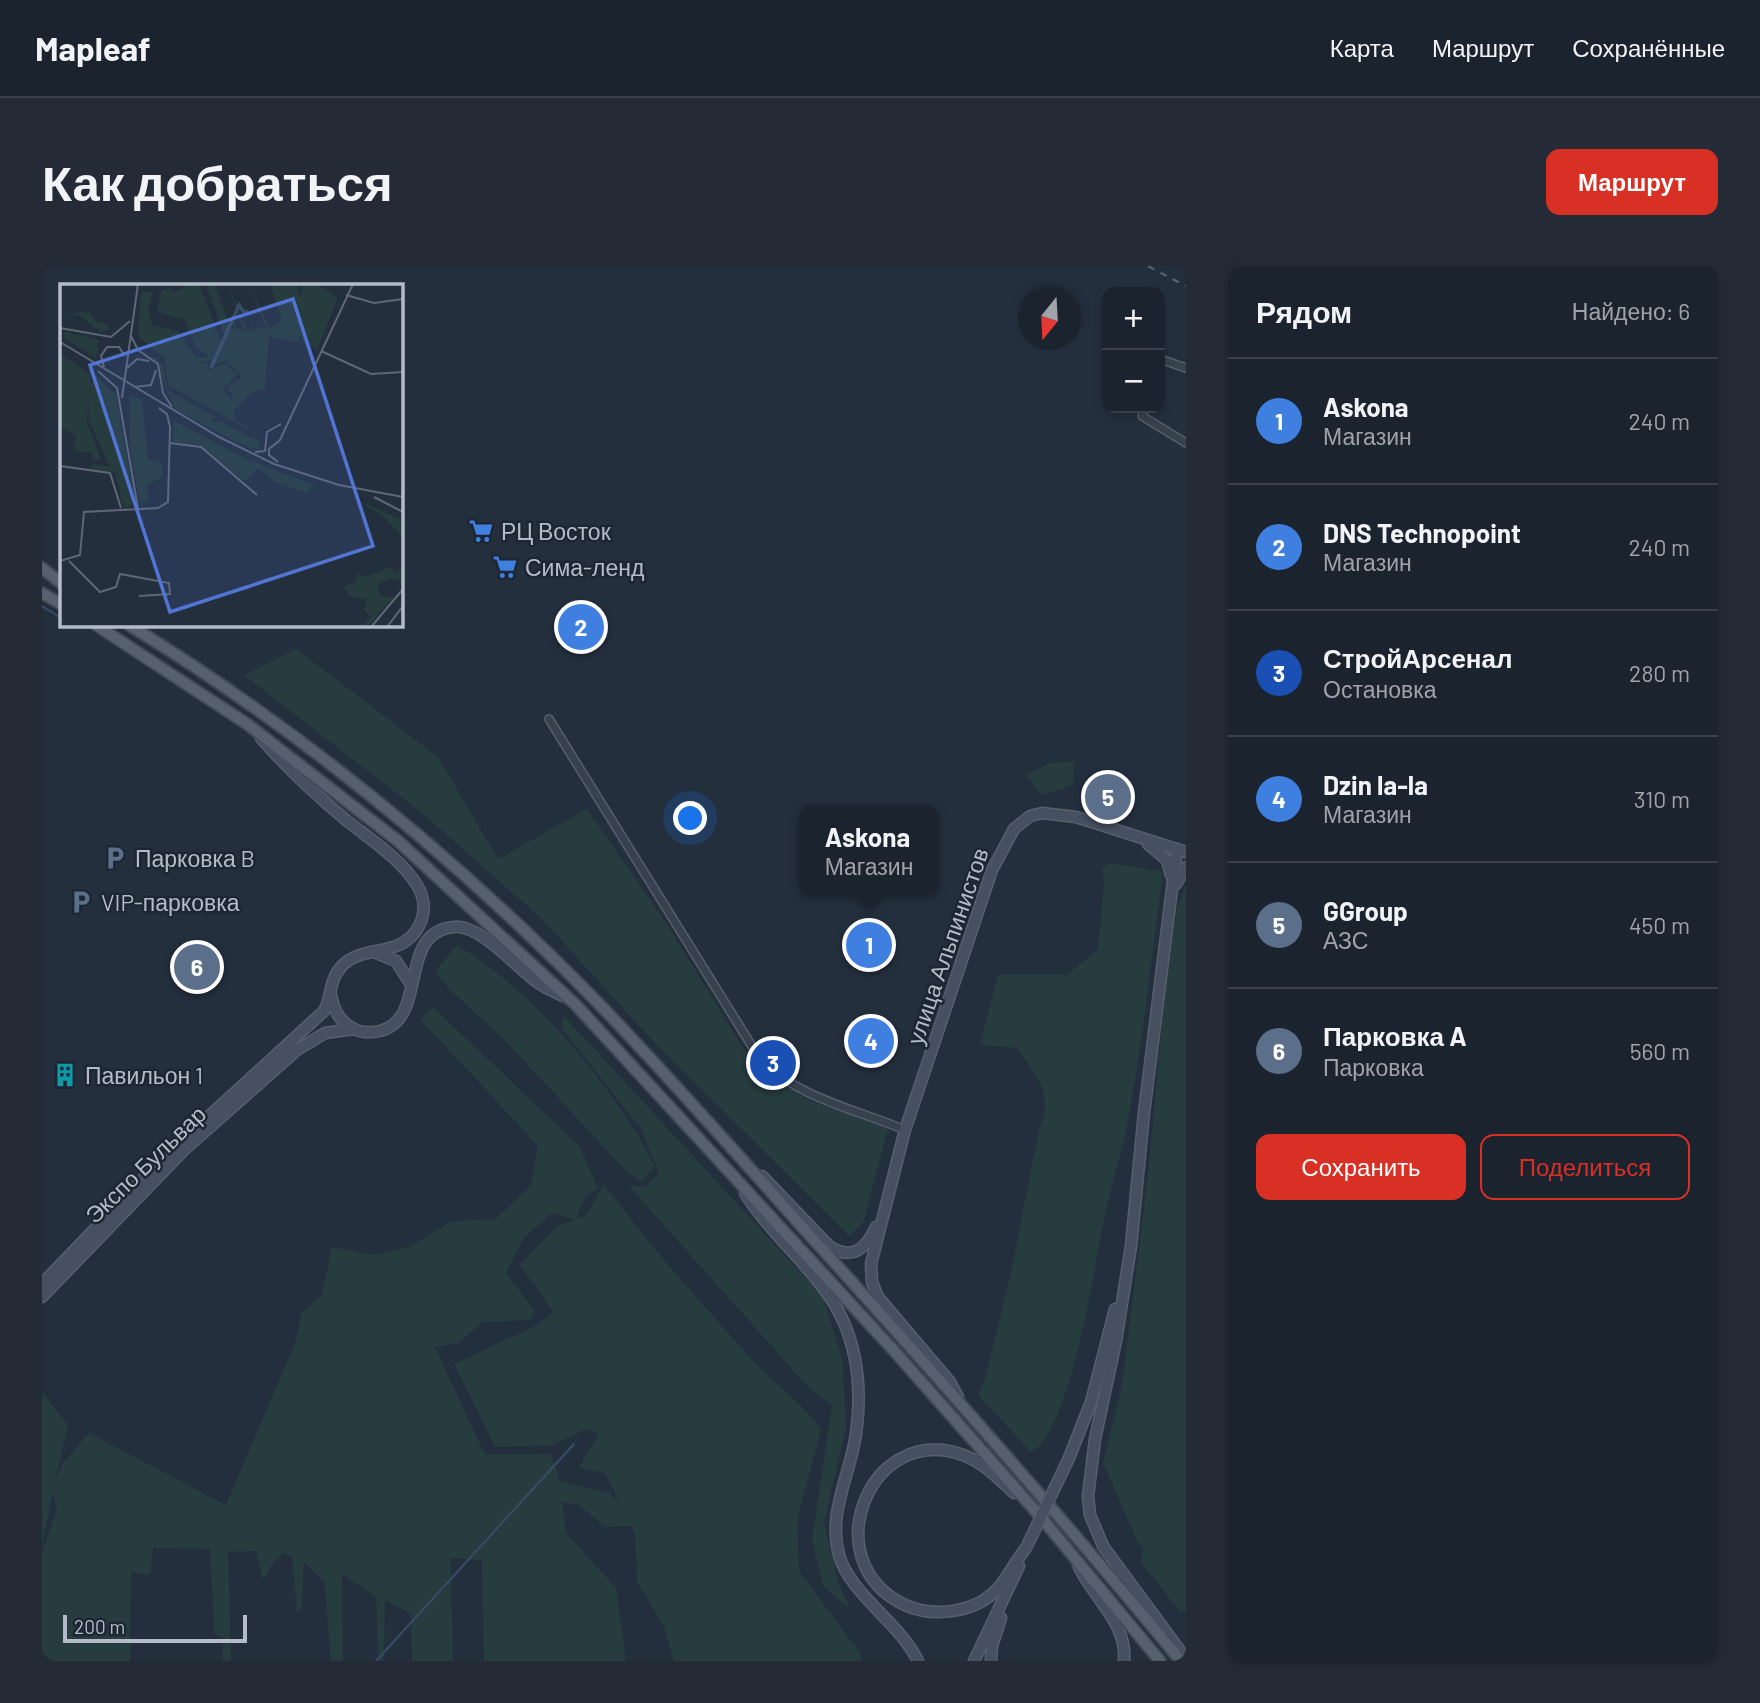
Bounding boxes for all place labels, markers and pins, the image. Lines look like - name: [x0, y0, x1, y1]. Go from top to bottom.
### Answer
- supermarket icon: РЦ Восток: [467, 517, 495, 545]
- place label: РЦ Восток: [501, 517, 612, 545]
- supermarket icon: Сима-ленд: [491, 553, 519, 581]
- place label: Сима-ленд: [525, 553, 645, 581]
- pin: 2: [558, 601, 604, 653]
- pin: 5: [1085, 771, 1131, 823]
- parking icon: Парковка B: [101, 844, 129, 872]
- place label: Парковка B: [135, 844, 255, 872]
- parking icon: VIP-парковка: [67, 888, 95, 916]
- place label: VIP-парковка: [101, 888, 240, 916]
- pin: 1: [846, 919, 892, 971]
- pin: 6: [174, 941, 220, 993]
- pin: 4: [848, 1015, 894, 1067]
- pin: 3: [750, 1037, 796, 1089]
- building icon: Павильон 1: [51, 1061, 79, 1089]
- place label: Павильон 1: [85, 1061, 203, 1089]

